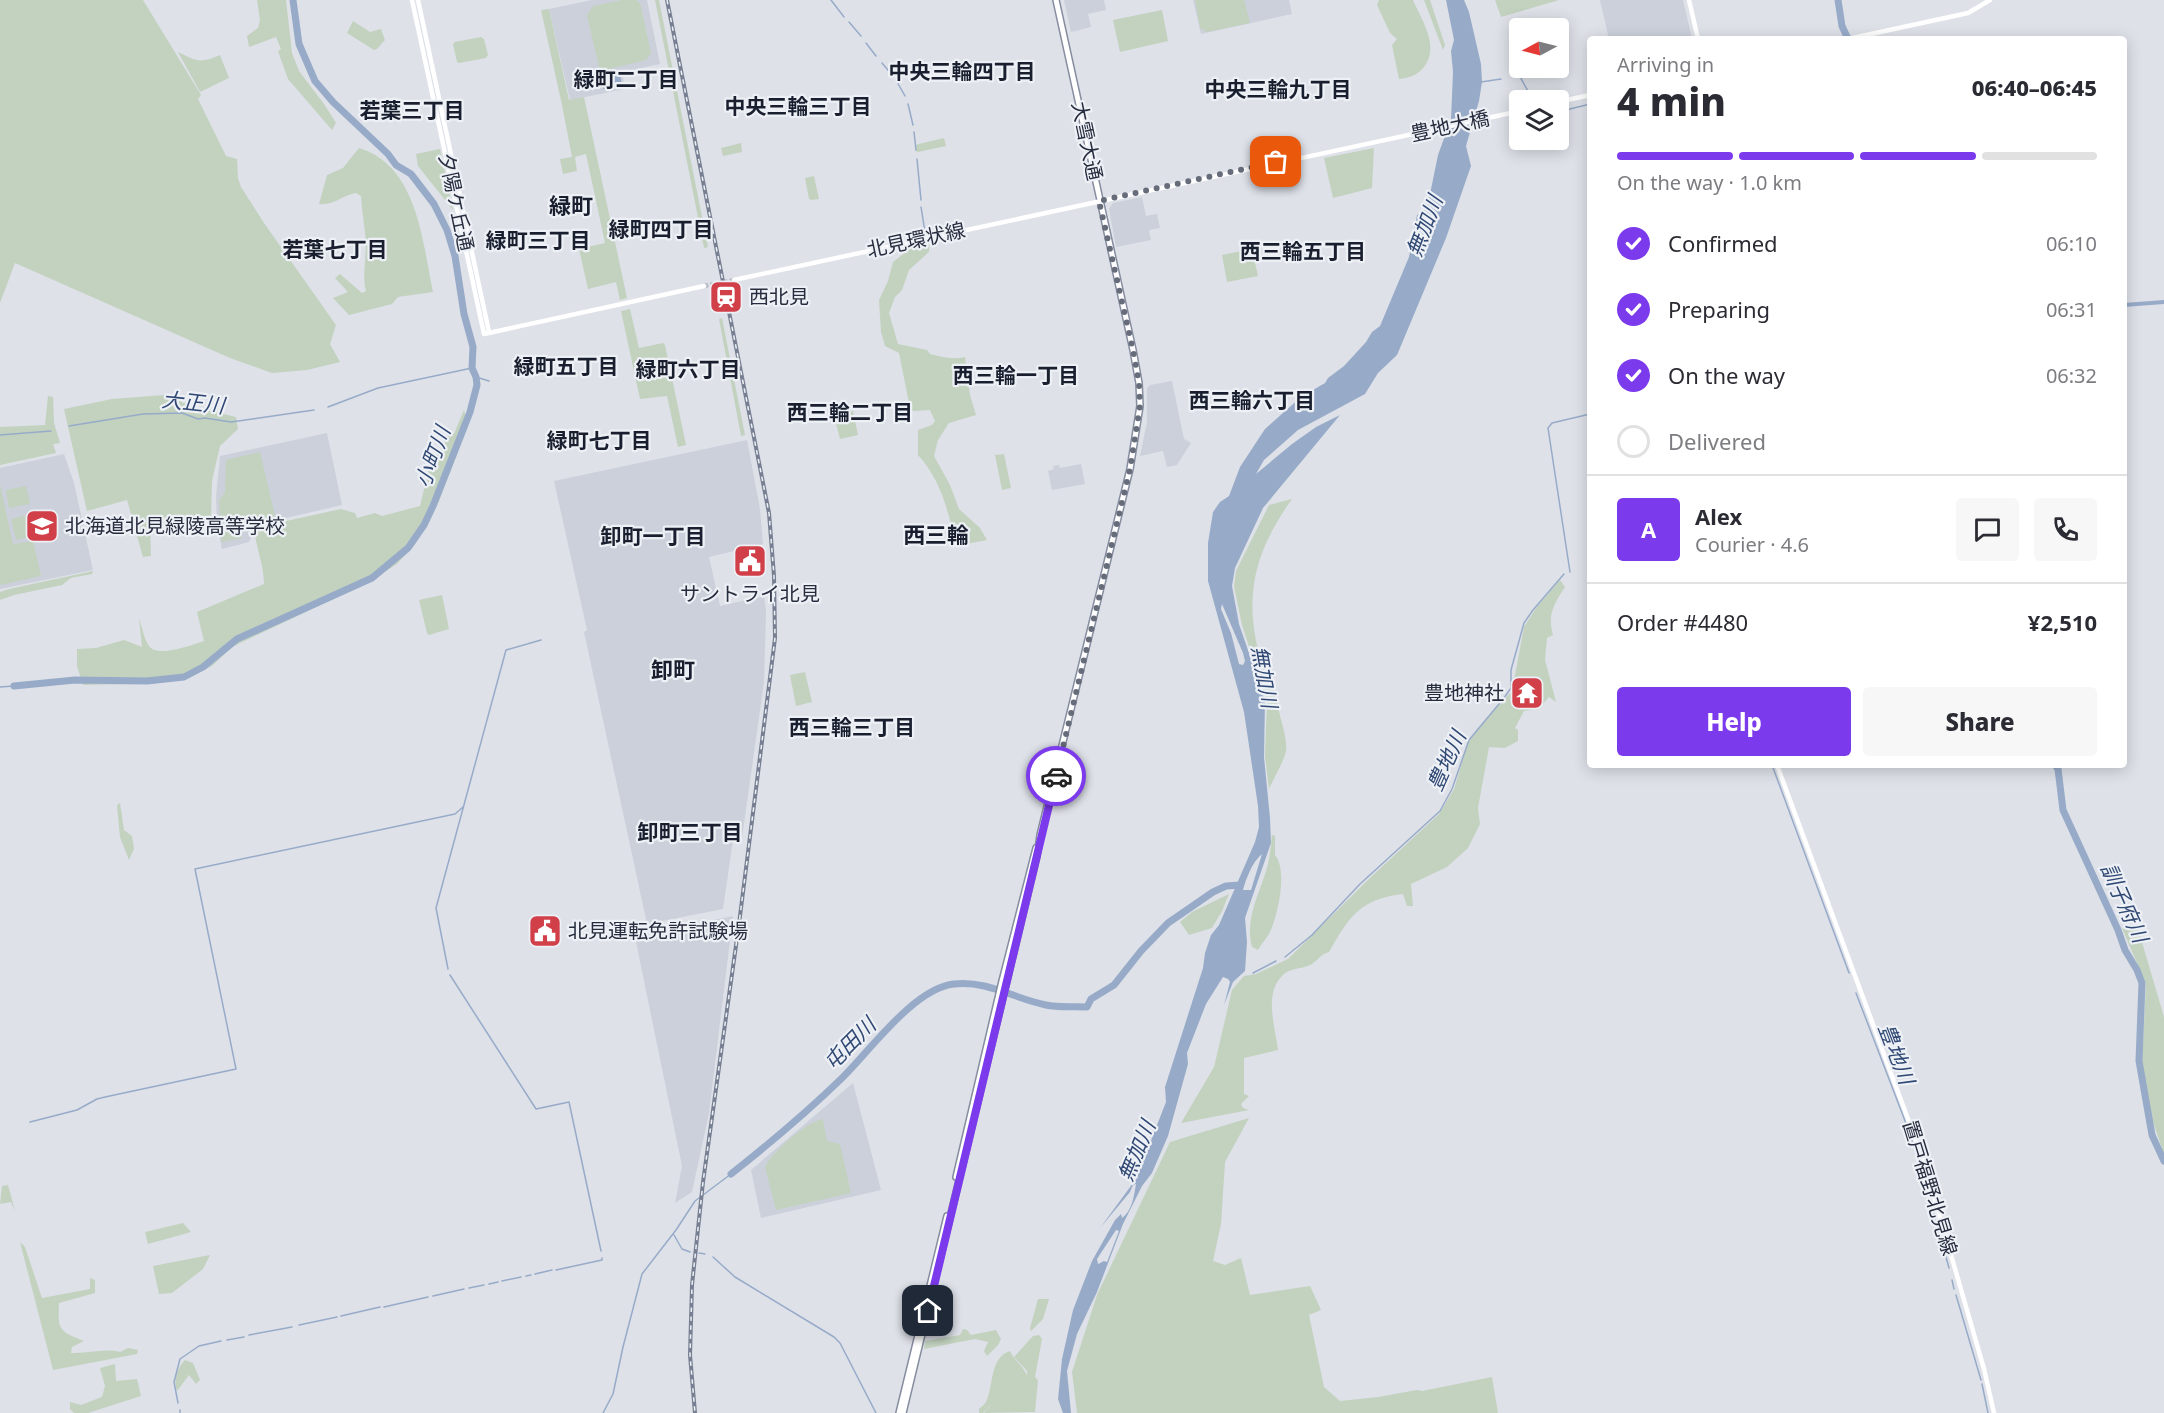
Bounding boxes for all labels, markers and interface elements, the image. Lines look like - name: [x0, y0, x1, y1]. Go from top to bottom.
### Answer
- north arrow: [1509, 18, 1569, 78]
- map controls: [1509, 18, 1569, 150]
- text: Arriving in: [1617, 51, 1714, 78]
- district label: 中央三輪四丁目: [889, 57, 1036, 85]
- district label: 緑町二丁目: [574, 65, 679, 93]
- text: 06:40–06:45: [1972, 72, 2097, 102]
- text: 4 min: [1617, 74, 1726, 127]
- district label: 中央三輪九丁目: [1205, 75, 1352, 103]
- button: layers: [1509, 90, 1569, 150]
- district label: 中央三輪三丁目: [725, 92, 872, 120]
- district label: 若葉三丁目: [360, 96, 465, 124]
- street label: 大雪大通: [1066, 99, 1109, 183]
- street label: 豊地大橋: [1408, 104, 1492, 147]
- pin: [1250, 136, 1301, 187]
- icon: bag: [1259, 145, 1292, 178]
- street label: 夕陽ケ丘通: [433, 150, 480, 254]
- text: On the way · 1.0 km: [1617, 169, 1802, 196]
- water label: 無加川: [1400, 189, 1449, 260]
- district label: 緑町: [549, 190, 593, 220]
- district label: 緑町四丁目: [609, 215, 714, 243]
- street label: 北見環状線: [864, 216, 968, 263]
- district label: 緑町三丁目: [486, 226, 591, 254]
- icon: check: [1617, 227, 1650, 260]
- text: Confirmed: [1668, 228, 1778, 258]
- text: 06:10: [2046, 230, 2097, 257]
- district label: 若葉七丁目: [283, 235, 388, 263]
- district label: 西三輪五丁目: [1240, 237, 1366, 265]
- station icon: 西北見: [708, 279, 744, 315]
- place label: 西北見: [749, 283, 809, 310]
- icon: check: [1617, 293, 1650, 326]
- text: Preparing: [1668, 294, 1770, 324]
- text: 06:31: [2046, 296, 2097, 323]
- district label: 緑町五丁目: [514, 352, 619, 380]
- district label: 緑町六丁目: [636, 355, 741, 383]
- icon: check: [1617, 359, 1650, 392]
- text: On the way: [1668, 360, 1785, 390]
- district label: 西三輪一丁目: [953, 361, 1079, 389]
- text: 06:32: [2046, 362, 2097, 389]
- water label: 大正川: [160, 385, 228, 419]
- district label: 西三輪六丁目: [1189, 386, 1315, 414]
- district label: 西三輪二丁目: [787, 398, 913, 426]
- water label: 小町川: [408, 420, 457, 491]
- district label: 緑町七丁目: [547, 426, 652, 454]
- text: Delivered: [1668, 426, 1766, 456]
- button: chat: [1956, 498, 2019, 561]
- button: phone: [2034, 498, 2097, 561]
- text: Alex: [1695, 501, 1742, 531]
- school or university icon: 北海道北見緑陵高等学校: [24, 508, 60, 544]
- place label: 北海道北見緑陵高等学校: [65, 512, 285, 539]
- text: A: [1641, 514, 1656, 544]
- district label: 西三輪: [903, 519, 969, 549]
- district label: 卸町一丁目: [601, 522, 706, 550]
- text: Courier · 4.6: [1695, 531, 1809, 558]
- public building icon: サントライ北見: [732, 543, 768, 579]
- place label: サントライ北見: [680, 580, 820, 607]
- text: Order #4480: [1617, 607, 1748, 637]
- text: ¥2,510: [2028, 607, 2097, 637]
- water label: 無加川: [1246, 643, 1285, 712]
- district label: 卸町: [651, 654, 695, 684]
- temple icon: 豊地神社: [1509, 675, 1545, 711]
- place label: 豊地神社: [1424, 679, 1504, 706]
- button: Help: [1617, 687, 1851, 756]
- button: Share: [1863, 687, 2097, 756]
- district label: 西三輪三丁目: [789, 713, 915, 741]
- water label: 豊地川: [1420, 724, 1473, 795]
- courier: [1026, 746, 1086, 806]
- icon: car: [1040, 760, 1073, 793]
- district label: 卸町三丁目: [638, 818, 743, 846]
- water label: 訓子府川: [2095, 859, 2156, 948]
- public building icon: 北見運転免許試験場: [527, 913, 563, 949]
- place label: 北見運転免許試験場: [568, 917, 748, 944]
- water label: 屯田川: [817, 1010, 883, 1075]
- water label: 豊地川: [1873, 1019, 1922, 1090]
- water label: 無加川: [1111, 1114, 1162, 1185]
- street label: 置戸福野北見線: [1897, 1117, 1964, 1259]
- pin: [902, 1285, 953, 1336]
- icon: home: [911, 1294, 944, 1327]

